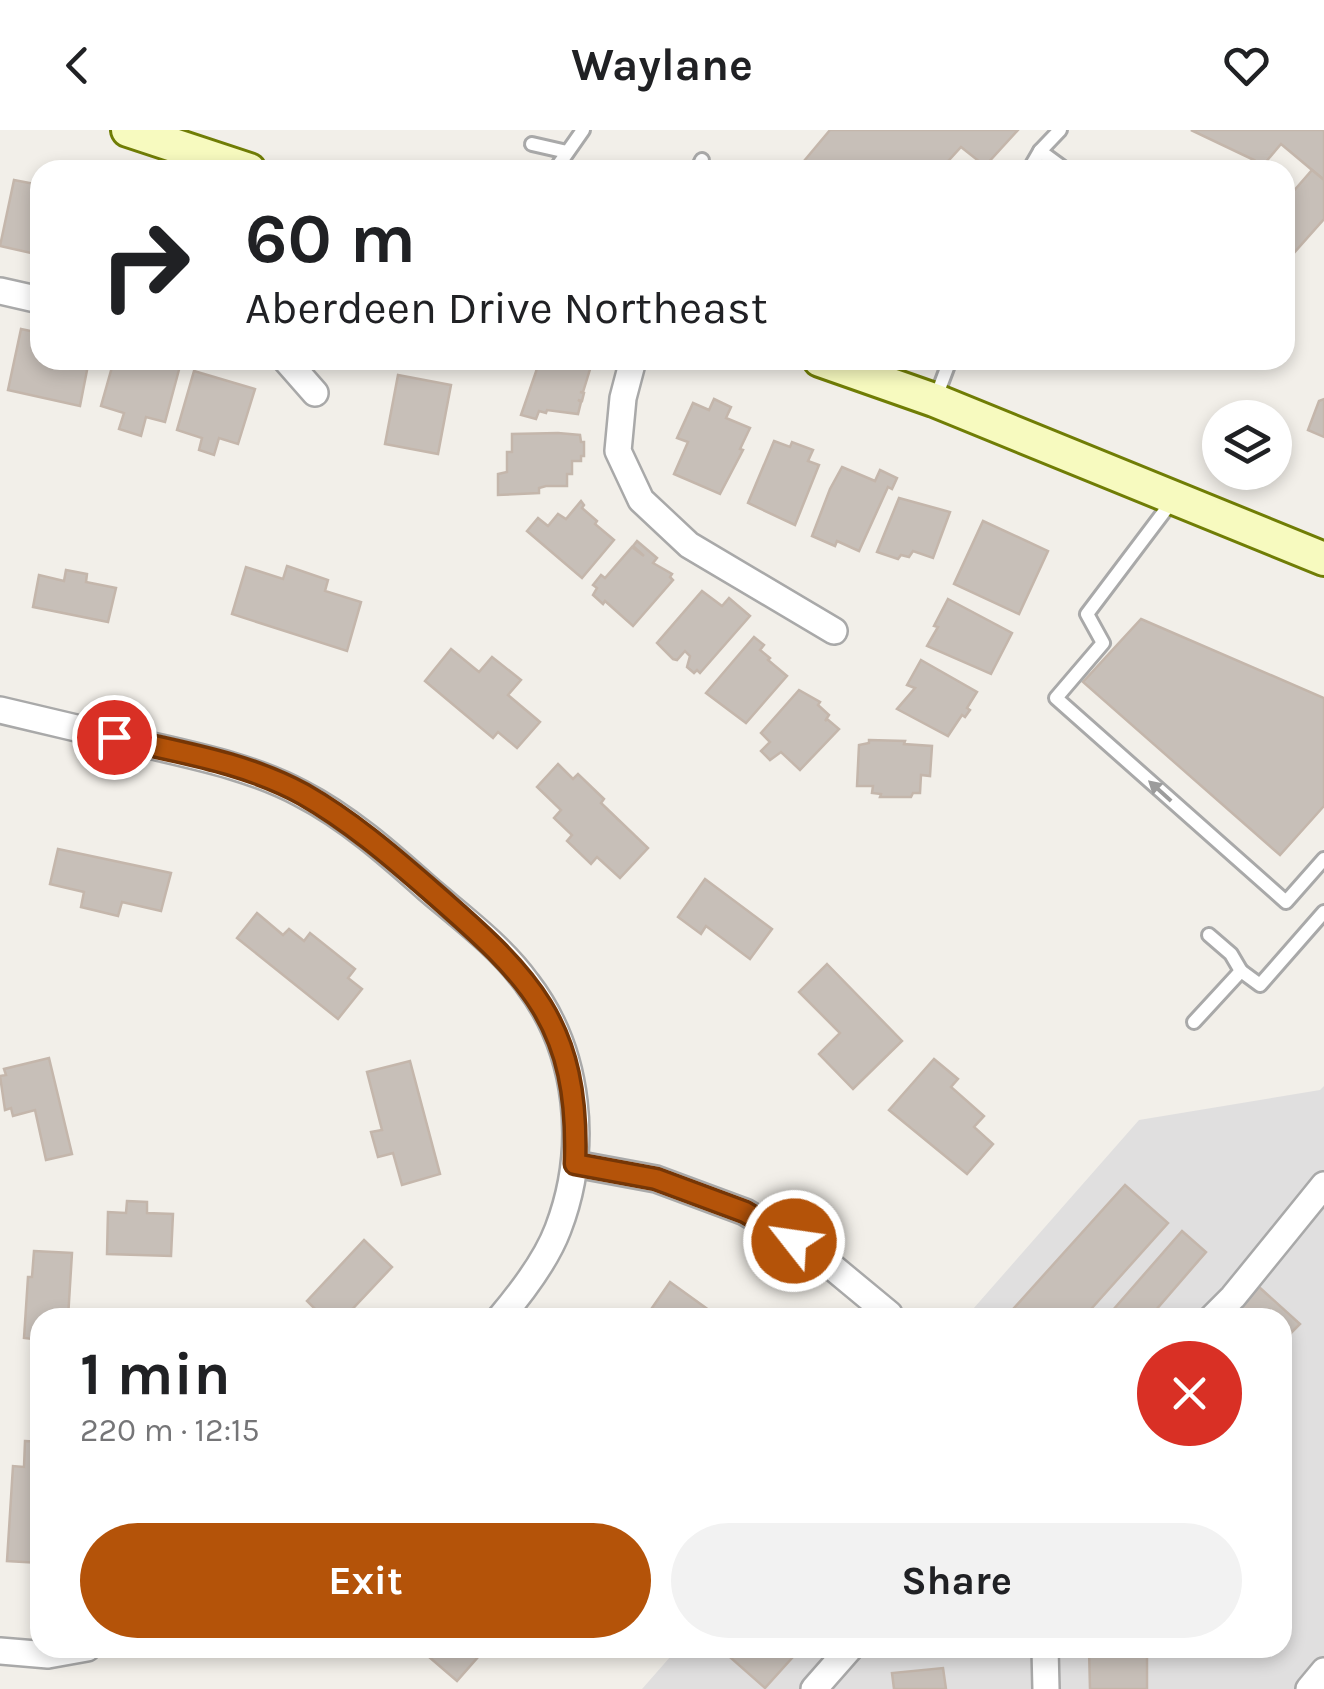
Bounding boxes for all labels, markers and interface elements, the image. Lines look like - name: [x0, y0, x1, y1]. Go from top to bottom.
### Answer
- icon: back: [50, 38, 105, 93]
- icon: heart: [1219, 38, 1274, 93]
- text: Waylane: [571, 39, 753, 91]
- text: 60 m: [245, 198, 416, 280]
- icon: right: [80, 200, 210, 330]
- text: Aberdeen Drive Northeast: [245, 282, 768, 334]
- map controls: [1202, 400, 1292, 490]
- button: layers: [1202, 400, 1292, 490]
- pin: [72, 695, 157, 780]
- icon: arrive: [87, 710, 142, 765]
- one-way arrow: [1148, 781, 1173, 803]
- position arrow: [742, 1189, 846, 1293]
- text: 1 min: [80, 1339, 231, 1409]
- button: close: [1137, 1341, 1242, 1446]
- text: 220 m · 12:15: [80, 1412, 260, 1449]
- button: Exit: [80, 1523, 651, 1638]
- button: Share: [671, 1523, 1242, 1638]

